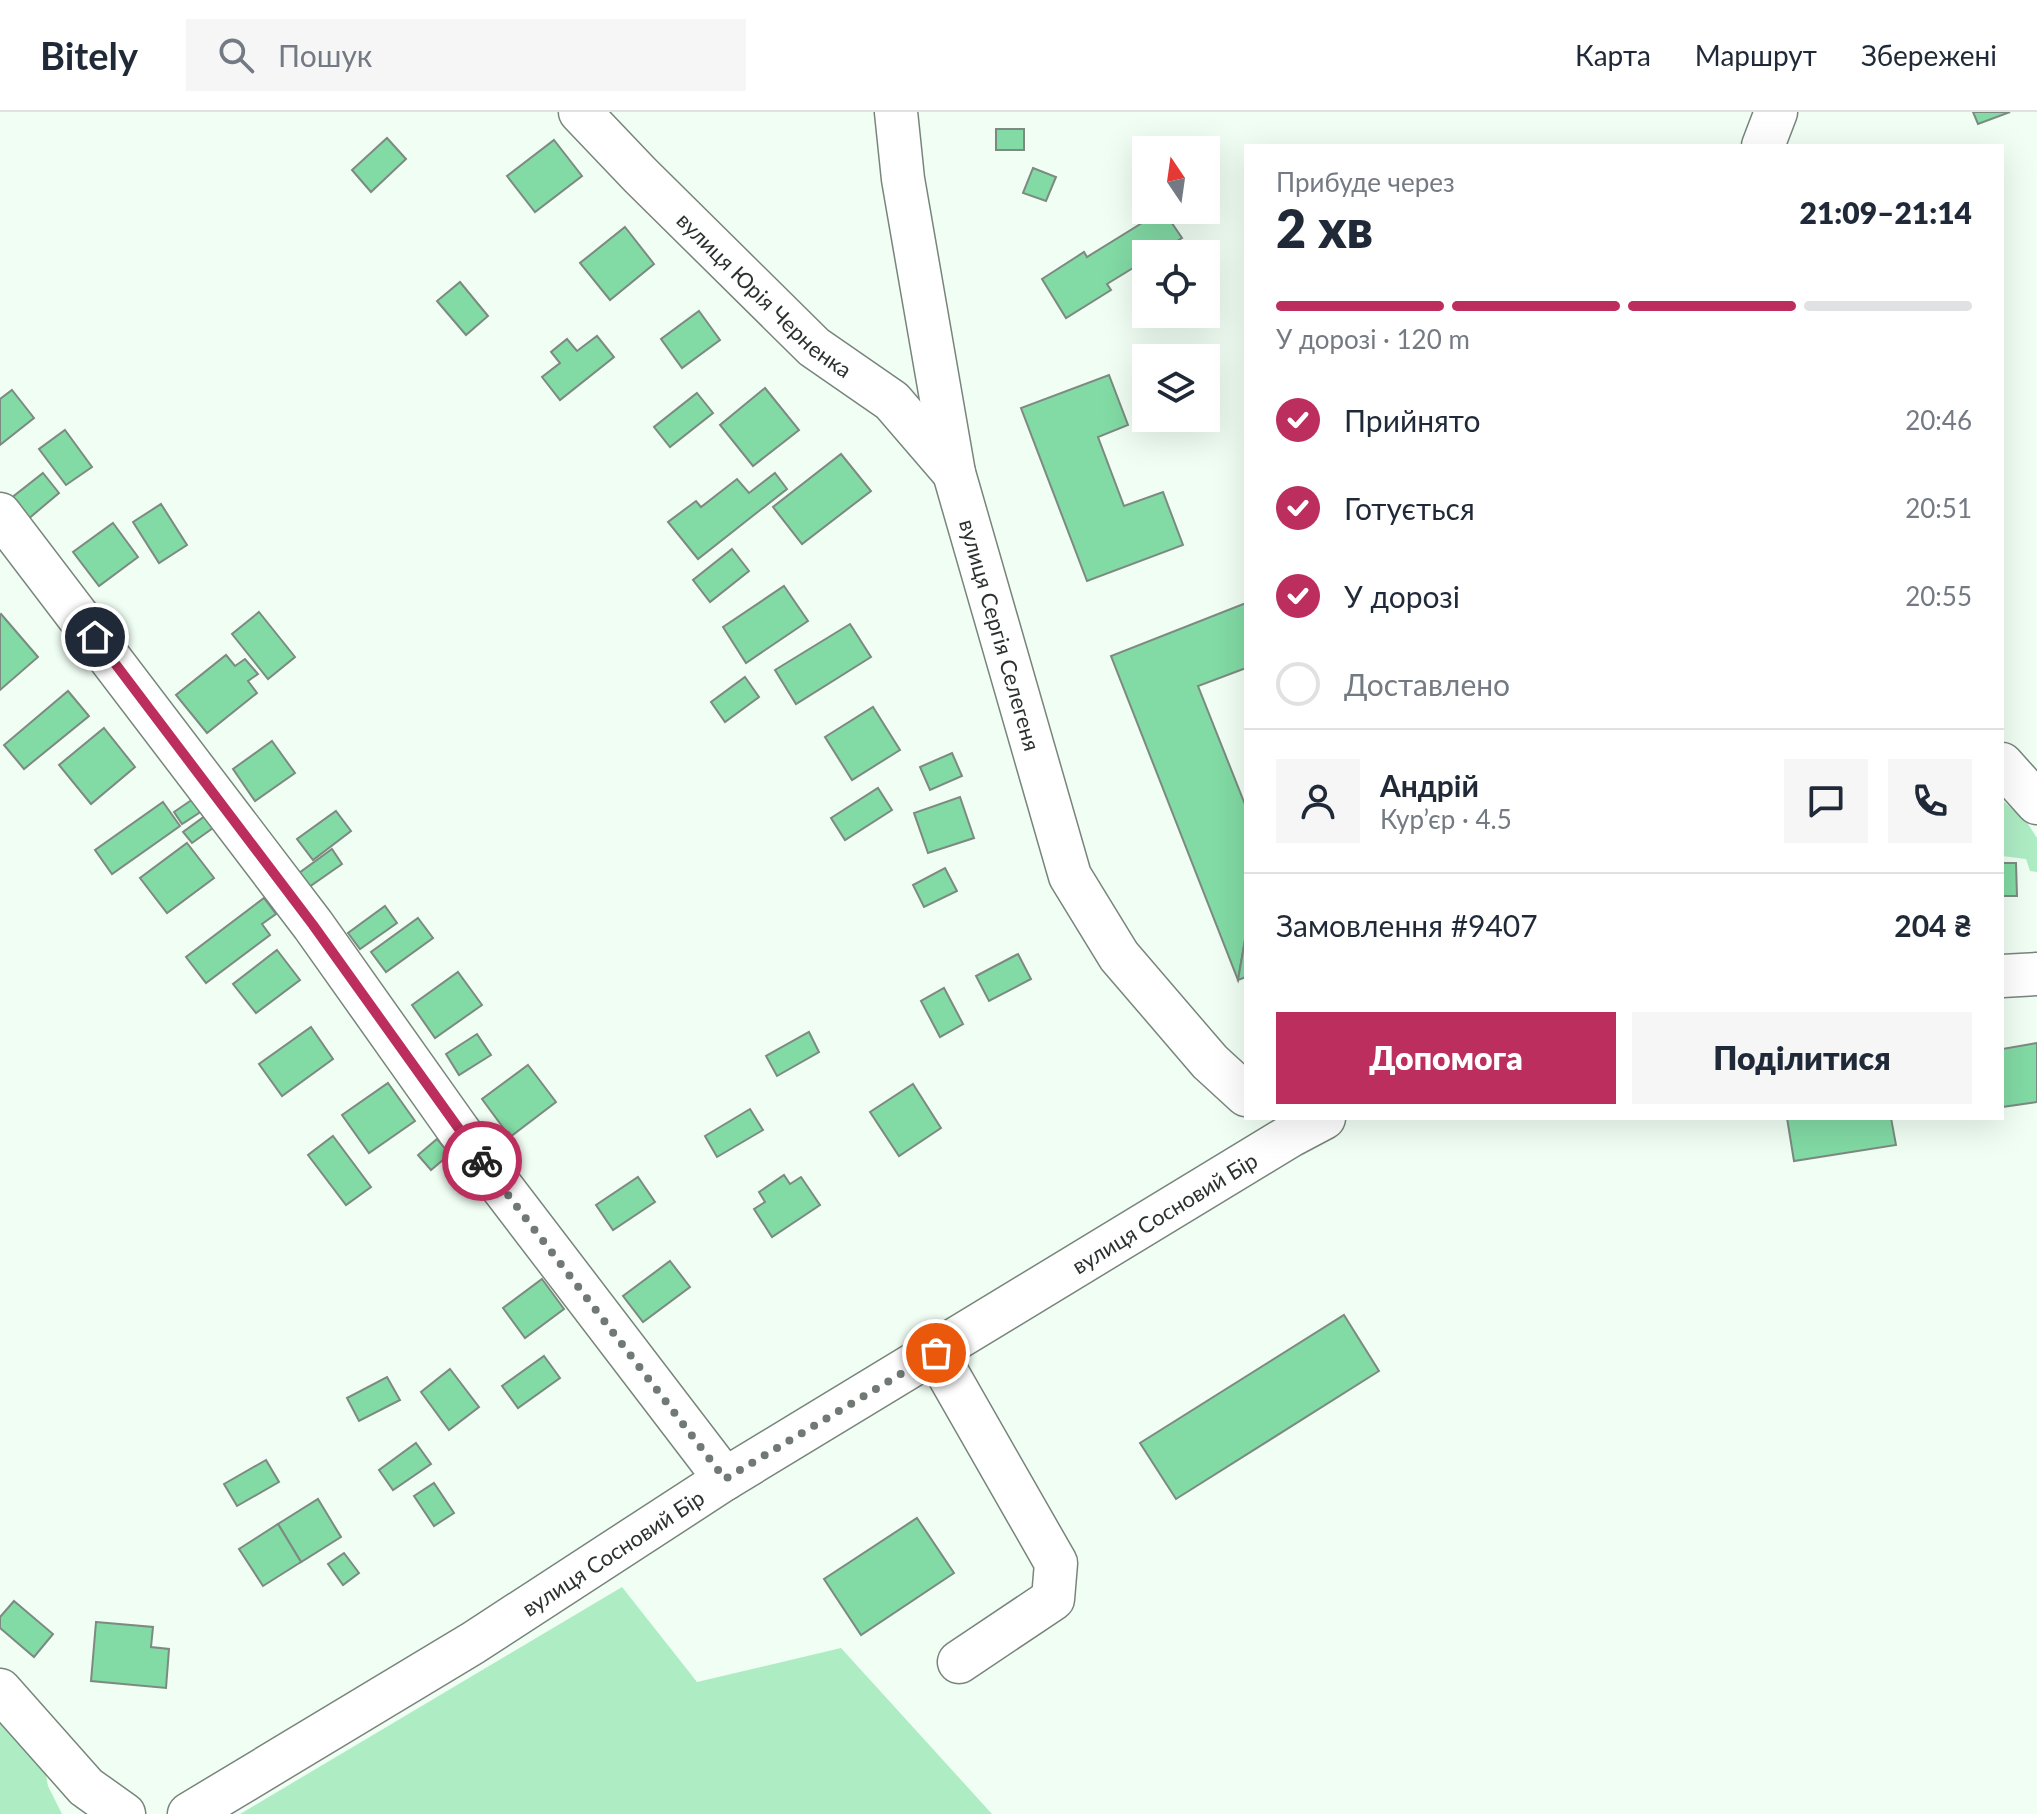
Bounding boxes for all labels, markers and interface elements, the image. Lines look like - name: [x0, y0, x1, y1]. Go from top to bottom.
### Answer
- search box: [186, 19, 746, 91]
- text: Bitely: [40, 32, 138, 78]
- icon: search: [214, 33, 258, 77]
- text: Пошук: [278, 37, 372, 73]
- text: Карта: [1575, 38, 1651, 72]
- text: Маршрут: [1695, 38, 1817, 72]
- text: Збережені: [1861, 38, 1997, 72]
- north arrow: [1132, 136, 1220, 224]
- map controls: [1132, 136, 1220, 432]
- text: Прибуде через: [1276, 166, 1455, 198]
- text: 21:09–21:14: [1799, 194, 1972, 230]
- text: 2 хв: [1276, 197, 1373, 259]
- street label: вулиця Юрія Черненка: [672, 206, 857, 383]
- button: locate: [1132, 240, 1220, 328]
- text: У дорозі · 120 m: [1276, 323, 1470, 355]
- button: layers: [1132, 344, 1220, 432]
- icon: check: [1276, 398, 1320, 442]
- text: Прийнято: [1344, 402, 1480, 438]
- text: 20:46: [1905, 404, 1972, 436]
- icon: check: [1276, 486, 1320, 530]
- text: Готується: [1344, 490, 1475, 526]
- text: 20:51: [1905, 492, 1972, 524]
- street label: вулиця Сергія Селегеня: [954, 516, 1047, 754]
- icon: check: [1276, 574, 1320, 618]
- text: У дорозі: [1344, 578, 1460, 614]
- text: 20:55: [1905, 580, 1972, 612]
- pin: [61, 603, 129, 671]
- icon: home: [73, 615, 117, 659]
- text: Доставлено: [1344, 666, 1510, 702]
- button: person: [1276, 759, 1360, 843]
- button: chat: [1784, 759, 1868, 843]
- button: phone: [1888, 759, 1972, 843]
- text: Андрій: [1380, 767, 1479, 803]
- text: Кур’єр · 4.5: [1380, 803, 1512, 835]
- text: Замовлення #9407: [1276, 907, 1538, 943]
- text: 204 ₴: [1894, 907, 1972, 943]
- button: Допомога: [1276, 1012, 1616, 1104]
- button: Поділитися: [1632, 1012, 1972, 1104]
- courier: [442, 1121, 522, 1201]
- icon: bike: [460, 1139, 504, 1183]
- street label: вулиця Сосновий Бір: [1067, 1146, 1262, 1279]
- pin: [902, 1319, 970, 1387]
- icon: bag: [914, 1331, 958, 1375]
- street label: вулиця Сосновий Бір: [516, 1483, 709, 1621]

